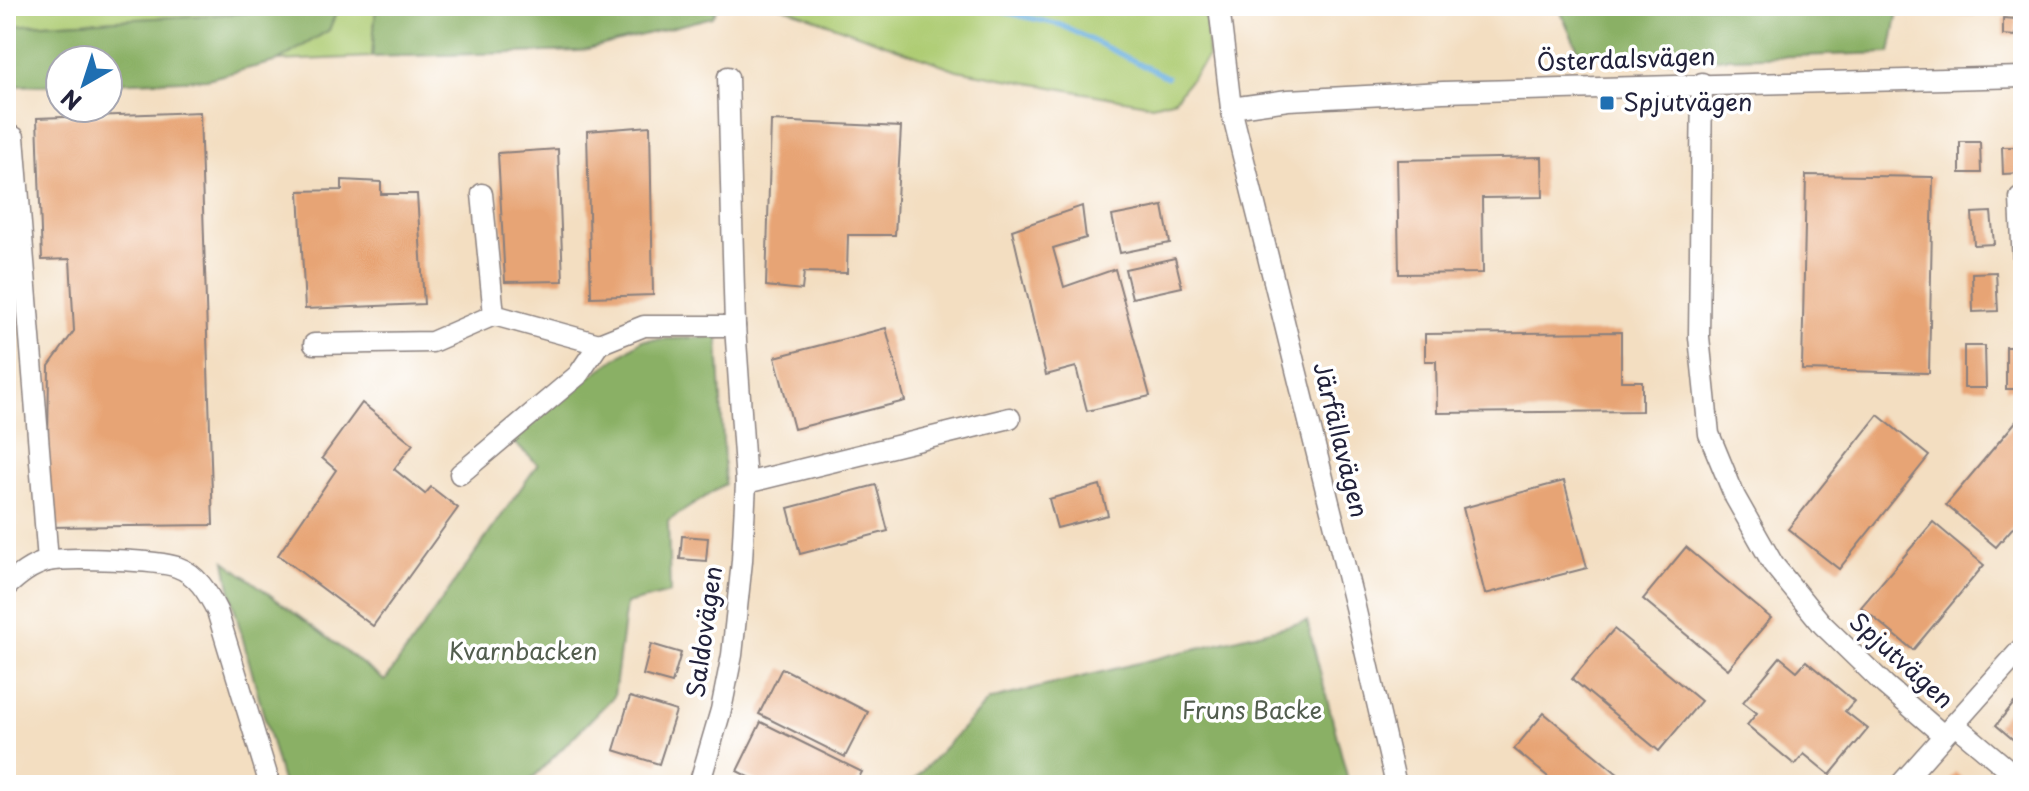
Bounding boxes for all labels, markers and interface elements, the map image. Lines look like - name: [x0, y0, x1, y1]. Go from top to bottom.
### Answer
- street label: Österdalsvägen: [1536, 37, 1716, 79]
- north arrow: [44, 44, 124, 124]
- text: N: [53, 82, 88, 119]
- place label: Spjutvägen: [1623, 83, 1752, 119]
- marker: Spjutvägen: [1598, 94, 1616, 112]
- street label: Järfällavägen: [1305, 358, 1379, 521]
- street label: Saldovägen: [676, 564, 730, 700]
- street label: Spjutvägen: [1842, 603, 1962, 716]
- park label: Kvarnbacken: [448, 632, 598, 668]
- park label: Fruns Backe: [1182, 691, 1322, 727]

